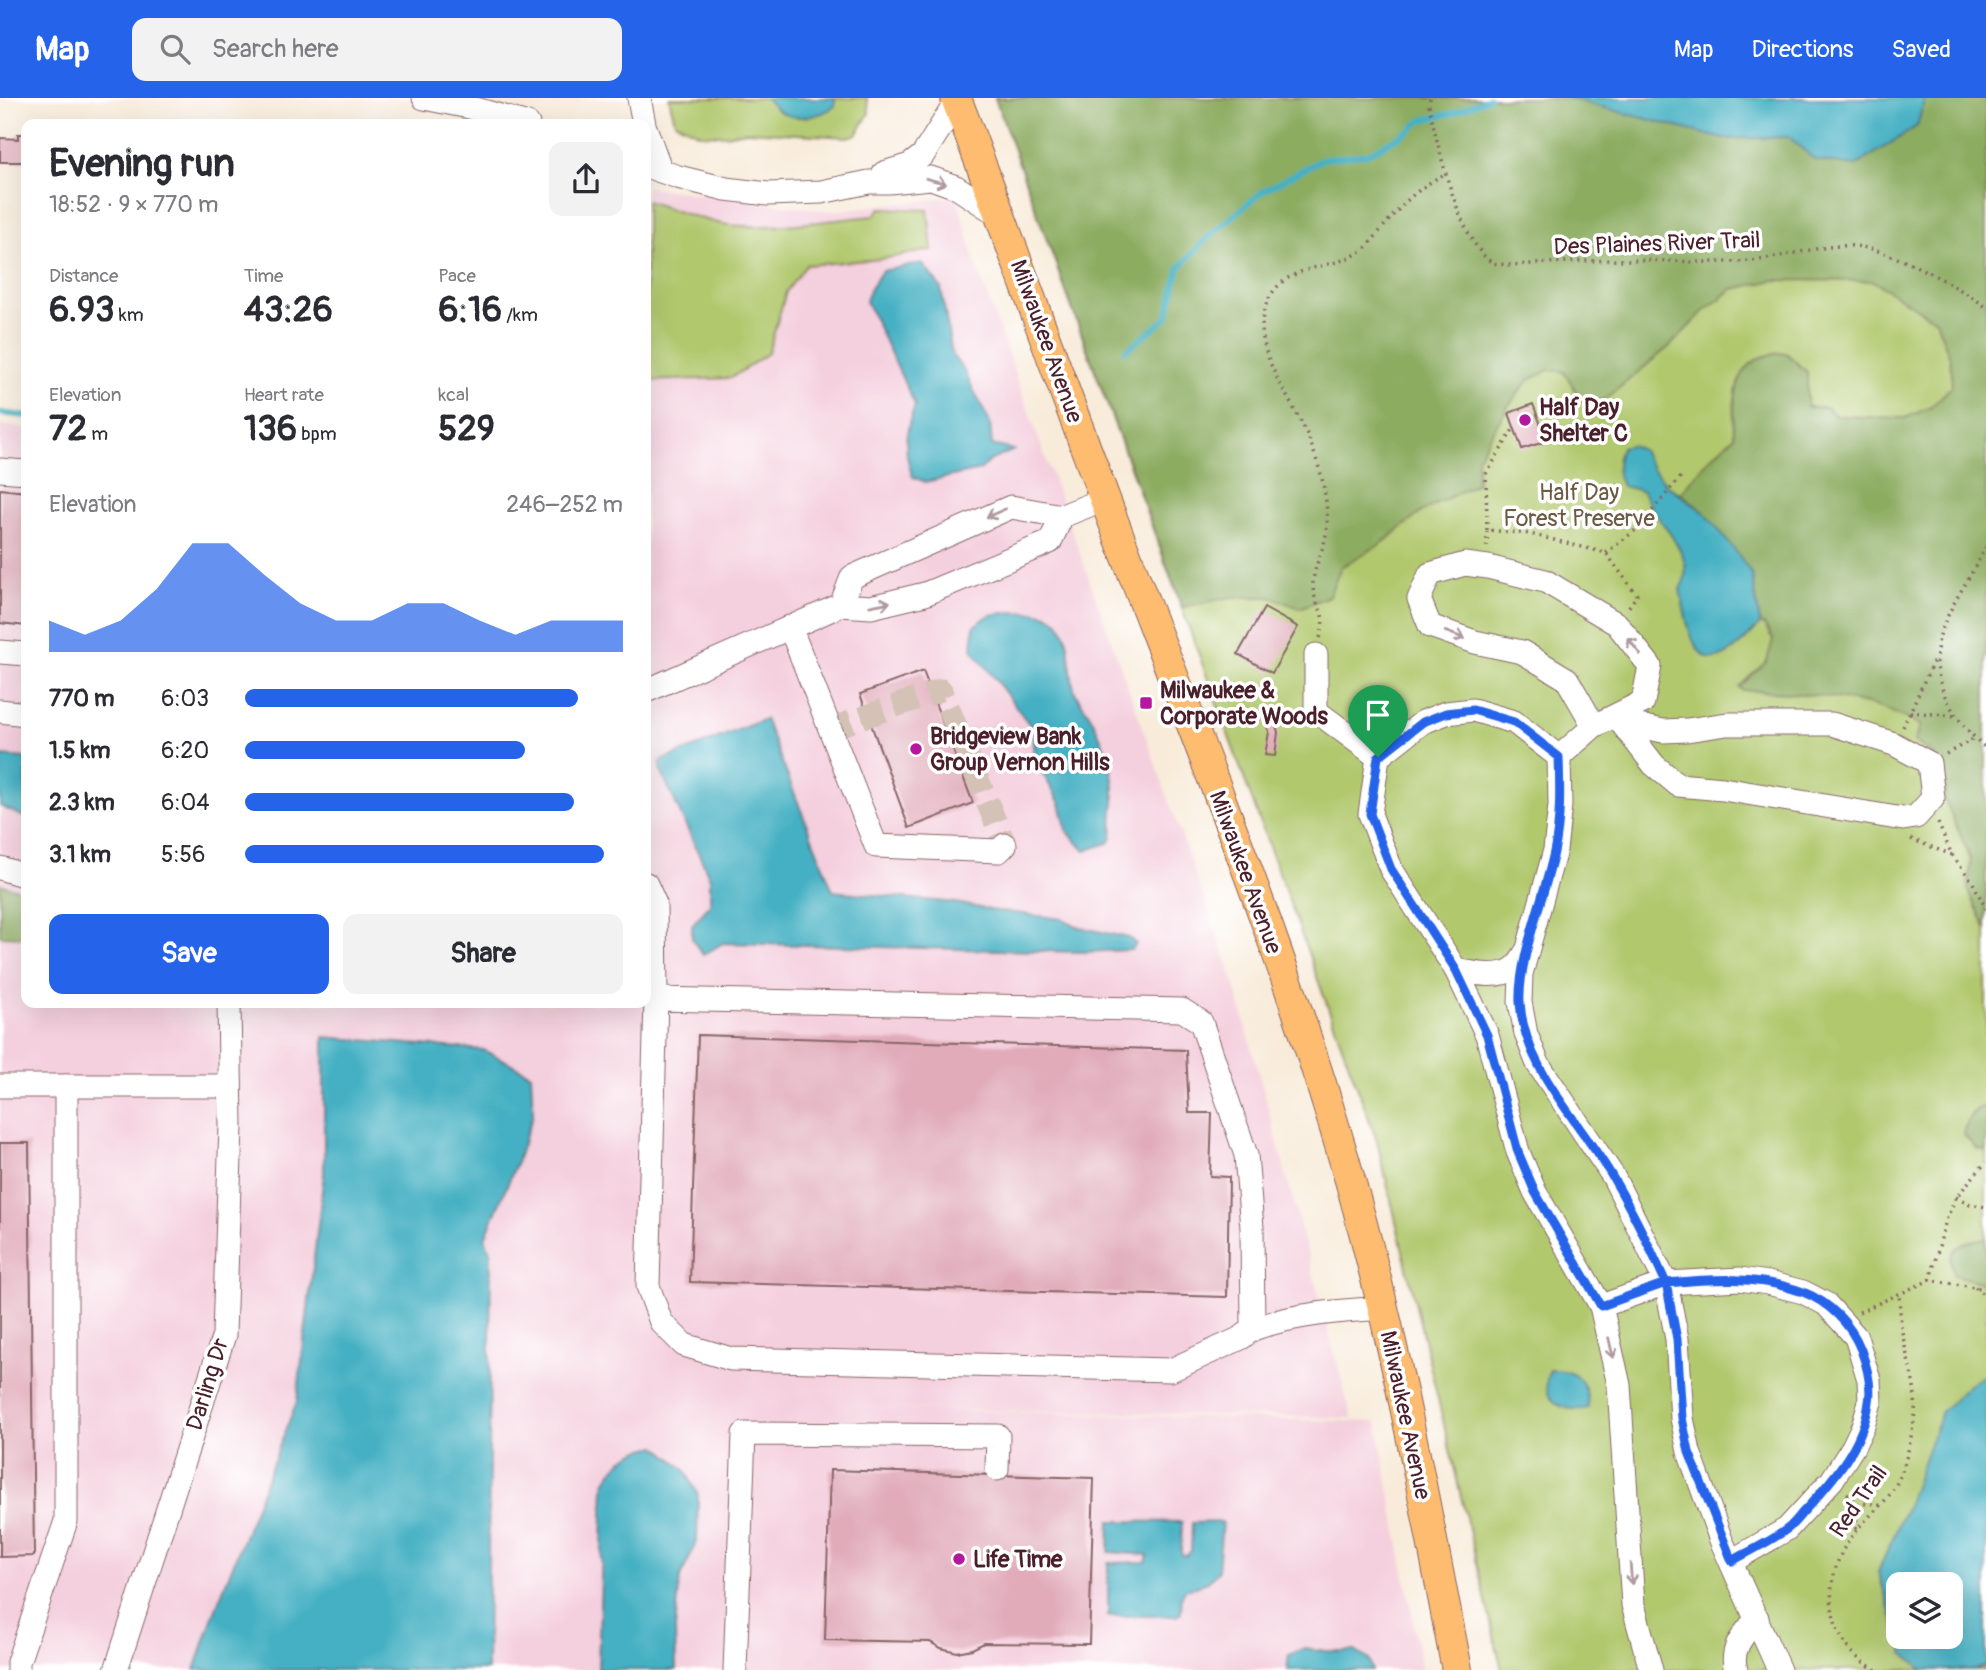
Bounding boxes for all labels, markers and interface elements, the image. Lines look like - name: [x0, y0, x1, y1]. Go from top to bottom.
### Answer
- search box: [132, 18, 622, 81]
- text: Map: [35, 29, 90, 70]
- icon: search: [156, 30, 194, 68]
- text: Search here: [212, 33, 339, 65]
- text: Map: [1674, 35, 1714, 64]
- text: Directions: [1752, 35, 1853, 64]
- text: Saved: [1891, 35, 1951, 64]
- text: Evening run: [49, 140, 235, 188]
- button: share: [549, 142, 623, 216]
- one-way arrow: [925, 175, 947, 188]
- text: 18:52 · 9 × 770 m: [49, 190, 218, 219]
- street label: Des Plaines River Trail: [1553, 225, 1761, 262]
- street label: Milwaukee Avenue: [1004, 256, 1090, 427]
- text: Distance: [49, 264, 118, 288]
- text: Time: [244, 264, 283, 288]
- text: Pace: [438, 264, 476, 288]
- text: 6.93: [49, 288, 115, 332]
- text: 43:26: [244, 288, 333, 332]
- text: 6:16: [438, 288, 502, 332]
- text: km: [115, 303, 144, 327]
- text: /km: [502, 303, 538, 327]
- text: Elevation: [49, 383, 121, 407]
- text: Heart rate: [244, 383, 324, 407]
- text: kcal: [438, 383, 469, 407]
- place label: Half Day Shelter C: [1539, 393, 1628, 448]
- text: 72: [49, 407, 87, 451]
- text: 136: [244, 407, 297, 451]
- text: 529: [438, 407, 495, 451]
- marker: Half Day Shelter C: [1517, 412, 1533, 428]
- text: m: [87, 422, 108, 446]
- text: bpm: [297, 422, 337, 446]
- park label: Half Day Forest Preserve: [1503, 478, 1655, 533]
- text: Elevation: [49, 490, 137, 519]
- text: 246–252 m: [506, 490, 623, 519]
- one-way arrow: [986, 507, 1007, 520]
- one-way arrow: [868, 597, 891, 611]
- one-way arrow: [1443, 629, 1465, 642]
- one-way arrow: [1626, 637, 1641, 656]
- place label: Milwaukee & Corporate Woods: [1160, 676, 1328, 731]
- text: 770 m: [49, 684, 114, 713]
- text: 6:03: [161, 684, 209, 713]
- pin: [1348, 685, 1408, 757]
- marker: Milwaukee & Corporate Woods: [1138, 695, 1154, 711]
- icon: arrive: [1359, 696, 1397, 734]
- place label: Bridgeview Bank Group Vernon Hills: [930, 722, 1110, 777]
- text: 1.5 km: [49, 736, 111, 765]
- text: 6:20: [161, 736, 209, 765]
- marker: Bridgeview Bank Group Vernon Hills: [908, 741, 924, 757]
- street label: Milwaukee Avenue: [1203, 787, 1289, 958]
- text: 2.3 km: [49, 788, 115, 817]
- text: 6:04: [161, 788, 210, 817]
- text: 3.1 km: [49, 840, 111, 869]
- text: 5:56: [161, 840, 205, 869]
- button: Save: [49, 914, 329, 994]
- button: Share: [343, 914, 623, 994]
- street label: Milwaukee Avenue: [1374, 1328, 1438, 1503]
- street label: Darling Dr: [180, 1335, 235, 1434]
- one-way arrow: [1604, 1336, 1618, 1359]
- street label: Red Trail: [1823, 1460, 1894, 1543]
- place label: Life Time: [973, 1545, 1063, 1574]
- marker: Life Time: [951, 1551, 967, 1567]
- one-way arrow: [1625, 1562, 1638, 1585]
- map controls: [1886, 1572, 1963, 1649]
- button: layers: [1886, 1572, 1963, 1649]

